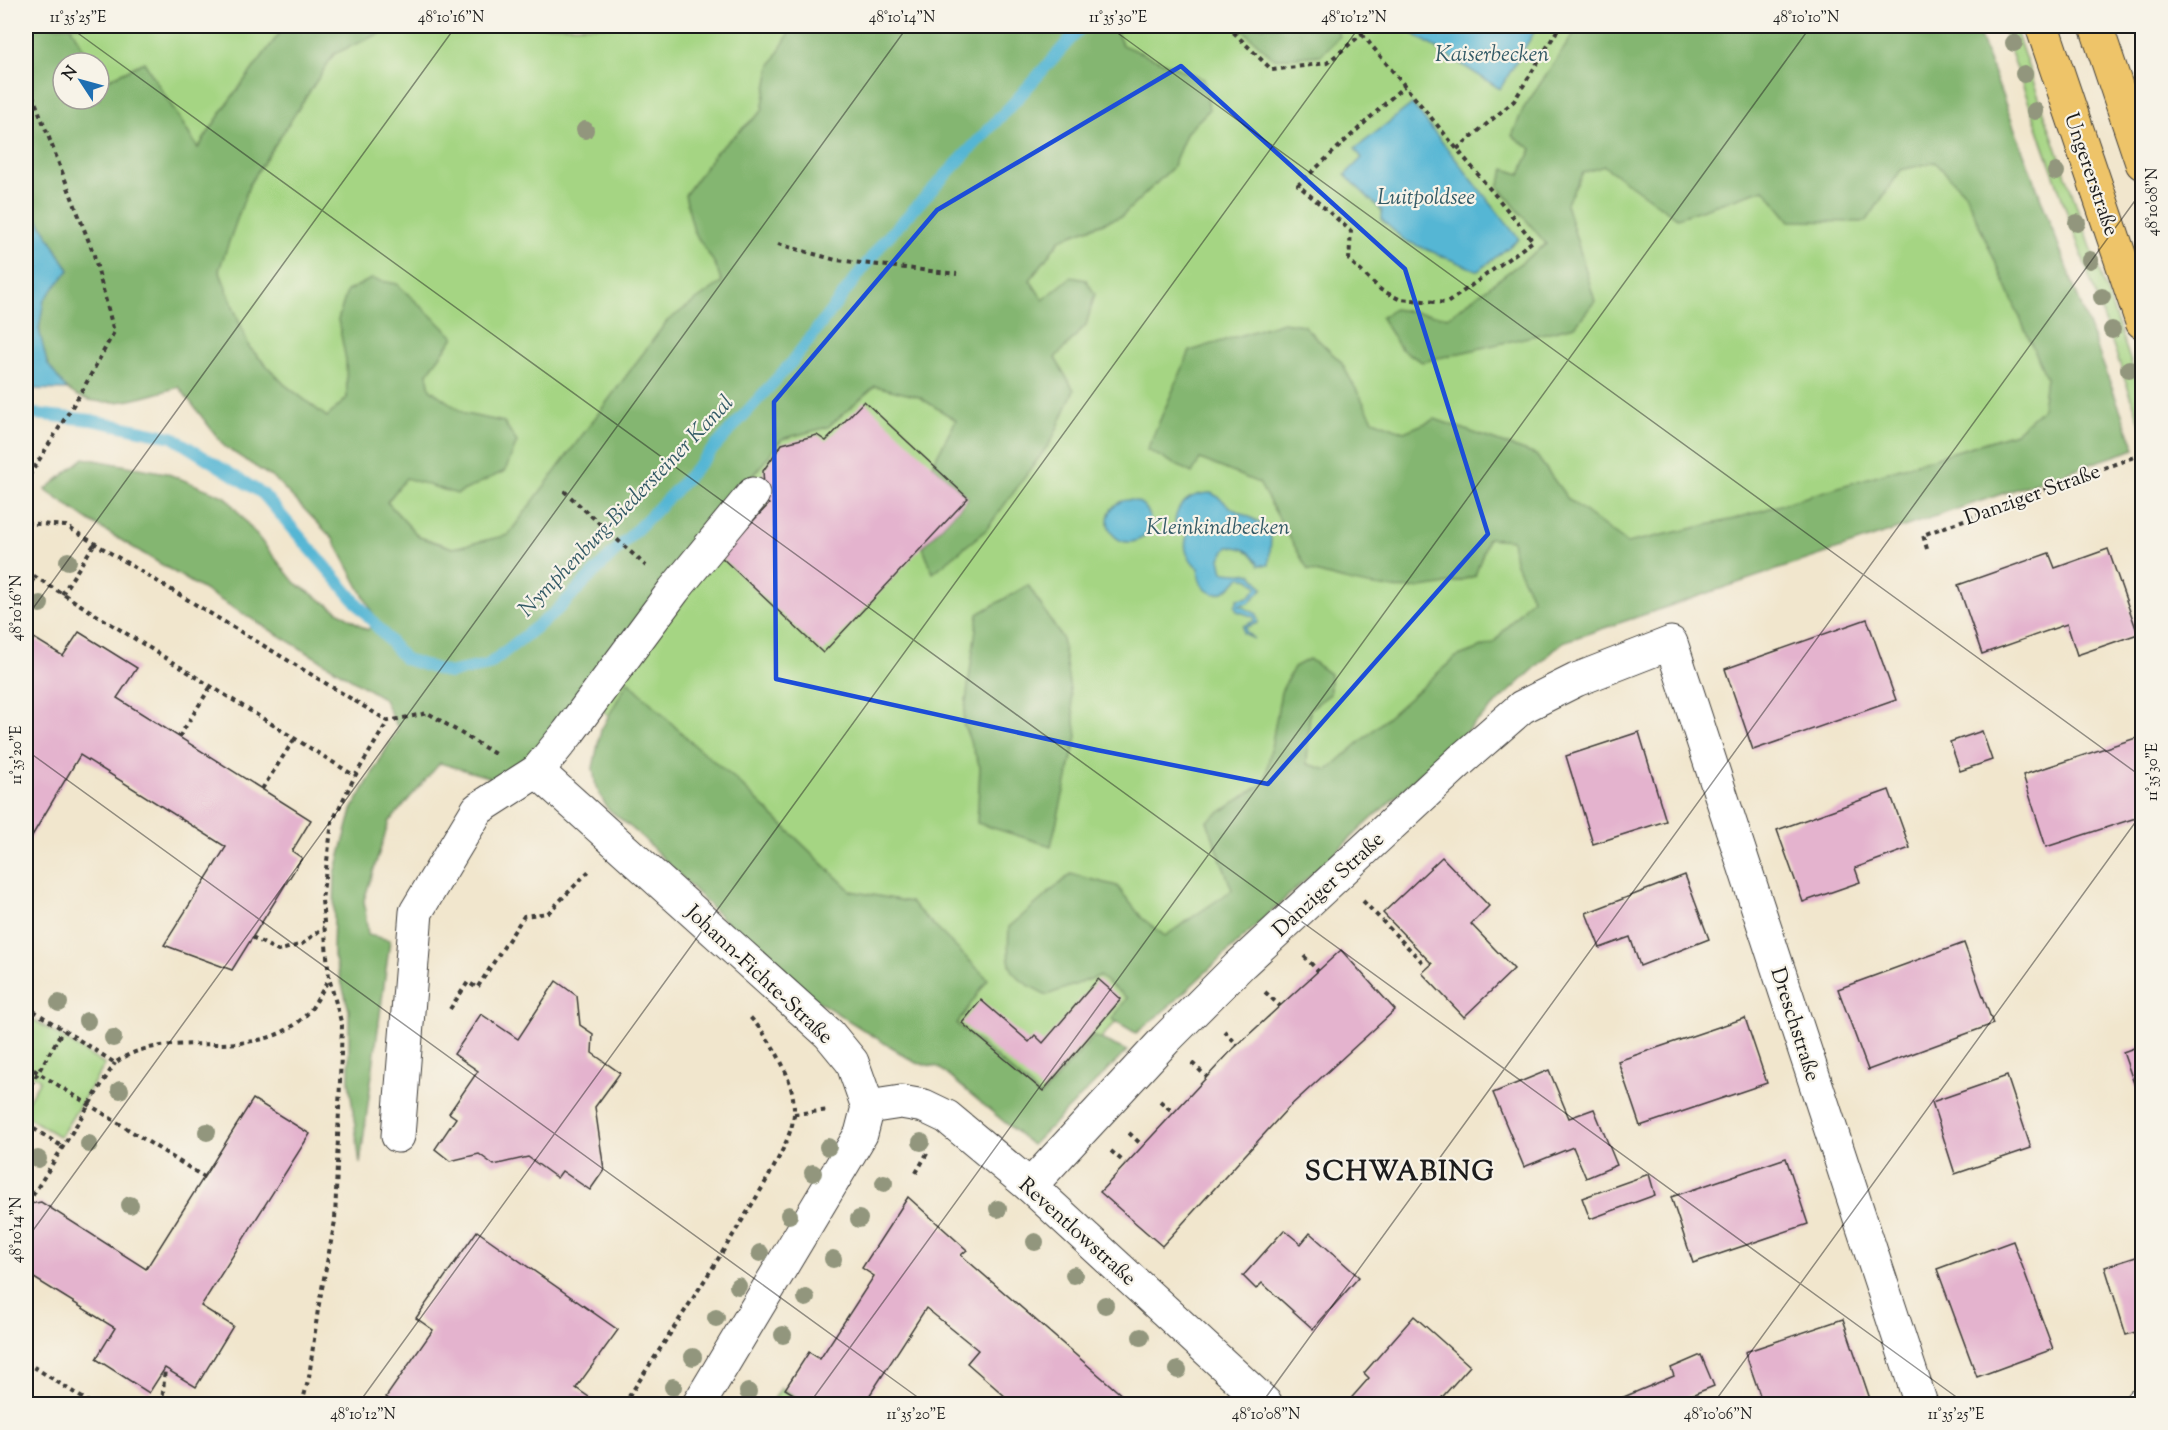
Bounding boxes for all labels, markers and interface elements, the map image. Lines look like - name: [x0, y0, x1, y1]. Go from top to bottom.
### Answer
- text: 11°35'25"E: [50, 8, 106, 29]
- text: 48°10'16"N: [418, 8, 484, 29]
- text: 48°10'14"N: [869, 8, 935, 29]
- text: 11°35'30"E: [1089, 8, 1147, 29]
- text: 48°10'12"N: [1321, 8, 1387, 29]
- text: 48°10'10"N: [1773, 8, 1839, 29]
- water label: Kaiserbecken: [1435, 40, 1549, 72]
- north arrow: [51, 51, 111, 111]
- text: N: [58, 62, 84, 86]
- street label: Ungererstraße: [2055, 109, 2125, 240]
- text: 48°10'08"N: [2143, 168, 2164, 236]
- water label: Luitpoldsee: [1377, 183, 1475, 215]
- water label: Nymphenburg-Biedersteiner Kanal: [512, 389, 742, 625]
- street label: Danziger Straße: [1960, 457, 2105, 534]
- water label: Kleinkindbecken: [1146, 513, 1290, 545]
- text: 48°10'16"N: [7, 575, 28, 641]
- text: 11°35'20"E: [7, 725, 28, 785]
- text: 11°35'30"E: [2143, 743, 2164, 801]
- street label: Danziger Straße: [1267, 826, 1392, 945]
- street label: Johann-Fichte-Straße: [677, 898, 839, 1052]
- street label: Dreschstraße: [1762, 964, 1827, 1085]
- district label: SCHWABING: [1305, 1154, 1495, 1193]
- street label: Reventlowstraße: [1011, 1171, 1142, 1294]
- text: 48°10'14"N: [7, 1197, 28, 1263]
- text: 48°10'12"N: [330, 1405, 396, 1426]
- text: 11°35'20"E: [886, 1405, 946, 1426]
- text: 48°10'08"N: [1232, 1405, 1300, 1426]
- text: 48°10'06"N: [1684, 1405, 1752, 1426]
- text: 11°35'25"E: [1928, 1405, 1984, 1426]

